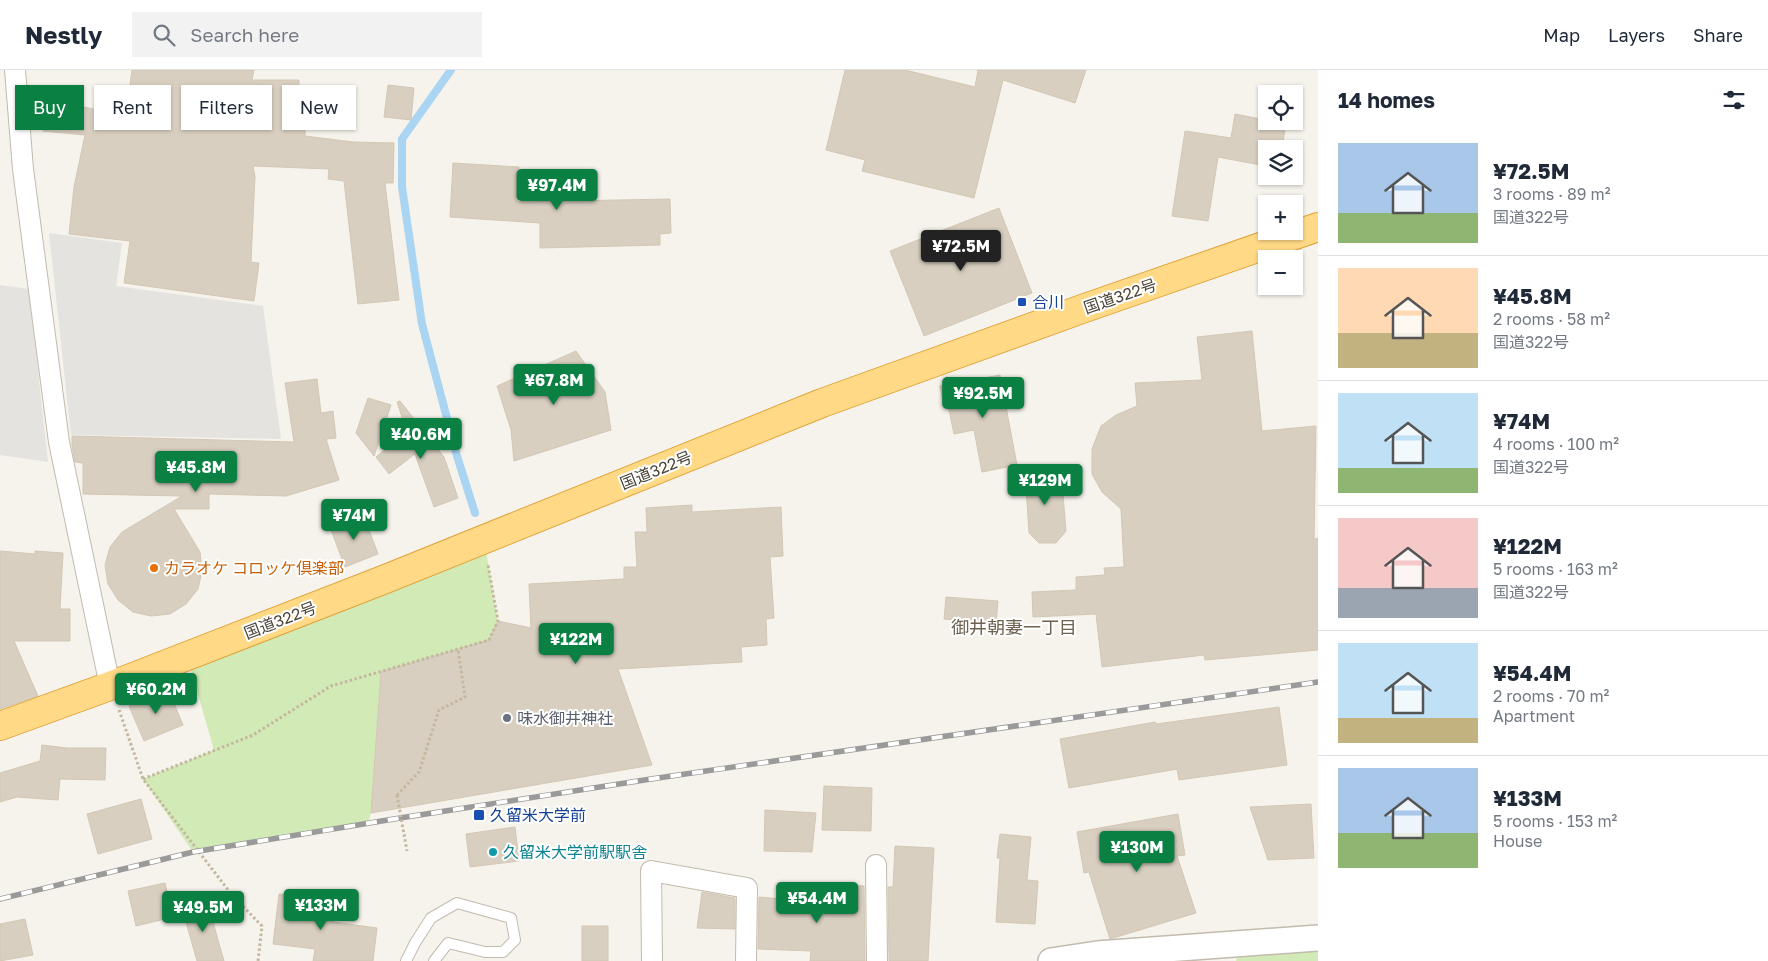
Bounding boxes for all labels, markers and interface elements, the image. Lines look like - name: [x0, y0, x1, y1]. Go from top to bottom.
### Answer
- search box: [132, 12, 482, 57]
- text: Nestly: [25, 20, 102, 49]
- icon: search: [150, 21, 178, 49]
- text: Search here: [190, 23, 299, 46]
- text: Map: [1543, 24, 1580, 46]
- text: Layers: [1608, 24, 1665, 46]
- text: Share: [1693, 24, 1743, 46]
- chip: Buy: [15, 85, 84, 130]
- chip: Rent: [94, 85, 171, 130]
- chip: Filters: [181, 85, 272, 130]
- chip: New: [282, 85, 356, 130]
- map controls: [1258, 85, 1303, 295]
- button: locate: [1258, 85, 1303, 130]
- icon: filters: [1720, 86, 1748, 114]
- text: 14 homes: [1338, 87, 1435, 113]
- button: layers: [1258, 140, 1303, 185]
- text: ¥72.5M: [1493, 158, 1569, 184]
- icon: home: [1378, 163, 1438, 223]
- pin: ¥97.4M: [516, 168, 598, 211]
- text: ¥97.4M: [528, 175, 586, 195]
- text: 3 rooms · 89 m²: [1493, 184, 1610, 204]
- button: +: [1258, 195, 1303, 240]
- text: 国道322号: [1493, 207, 1569, 227]
- pin: ¥72.5M: [920, 230, 1002, 272]
- text: ¥72.5M: [932, 236, 990, 256]
- button: −: [1258, 250, 1303, 295]
- street label: 国道322号: [1081, 274, 1159, 318]
- text: ¥45.8M: [1493, 283, 1572, 309]
- icon: home: [1378, 288, 1438, 348]
- place label: 合川: [1032, 292, 1064, 312]
- marker: 合川: [1016, 296, 1028, 308]
- text: 2 rooms · 58 m²: [1493, 309, 1610, 329]
- text: 国道322号: [1493, 332, 1569, 352]
- pin: ¥67.8M: [513, 364, 595, 406]
- text: ¥67.8M: [524, 370, 584, 390]
- pin: ¥92.5M: [942, 376, 1024, 419]
- text: ¥92.5M: [953, 383, 1013, 403]
- text: ¥74M: [1493, 408, 1550, 434]
- icon: home: [1378, 413, 1438, 473]
- pin: ¥40.6M: [380, 418, 462, 460]
- text: ¥40.6M: [391, 424, 451, 444]
- text: 4 rooms · 100 m²: [1493, 434, 1619, 454]
- street label: 国道322号: [617, 447, 695, 493]
- pin: ¥45.8M: [155, 450, 237, 493]
- text: ¥45.8M: [166, 457, 226, 477]
- text: 国道322号: [1493, 457, 1569, 477]
- pin: ¥129M: [1010, 464, 1080, 506]
- text: ¥129M: [1019, 470, 1071, 490]
- pin: ¥74M: [324, 498, 384, 541]
- text: ¥74M: [332, 505, 376, 525]
- text: ¥122M: [1493, 533, 1562, 559]
- icon: home: [1378, 538, 1438, 598]
- place label: カラオケ コロッケ倶楽部: [164, 558, 344, 578]
- text: 5 rooms · 163 m²: [1493, 559, 1618, 579]
- marker: カラオケ コロッケ倶楽部: [148, 562, 160, 574]
- text: 国道322号: [1493, 582, 1569, 602]
- street label: 国道322号: [241, 597, 319, 643]
- district label: 御井朝妻一丁目: [951, 616, 1077, 638]
- pin: ¥122M: [541, 622, 611, 665]
- text: ¥122M: [550, 629, 602, 649]
- text: ¥54.4M: [1493, 660, 1571, 686]
- icon: home: [1378, 663, 1438, 723]
- pin: ¥60.2M: [115, 672, 197, 715]
- text: ¥60.2M: [126, 679, 186, 699]
- text: 2 rooms · 70 m²: [1493, 686, 1609, 706]
- text: Apartment: [1493, 706, 1575, 726]
- place label: 味水御井神社: [517, 708, 613, 728]
- marker: 味水御井神社: [501, 712, 513, 724]
- text: ¥133M: [1493, 785, 1562, 811]
- icon: home: [1378, 788, 1438, 848]
- place label: 久留米大学前: [490, 805, 586, 825]
- marker: 久留米大学前: [472, 808, 486, 822]
- text: 5 rooms · 153 m²: [1493, 811, 1617, 831]
- pin: ¥130M: [1102, 830, 1172, 873]
- text: House: [1493, 831, 1542, 851]
- text: ¥130M: [1110, 837, 1164, 857]
- place label: 久留米大学前駅駅舎: [503, 842, 647, 862]
- marker: 久留米大学前駅駅舎: [487, 846, 499, 858]
- pin: ¥54.4M: [776, 882, 858, 924]
- pin: ¥133M: [286, 888, 356, 931]
- text: ¥54.4M: [787, 888, 847, 908]
- pin: ¥49.5M: [162, 890, 244, 933]
- text: ¥133M: [295, 895, 347, 915]
- text: ¥49.5M: [173, 897, 233, 917]

